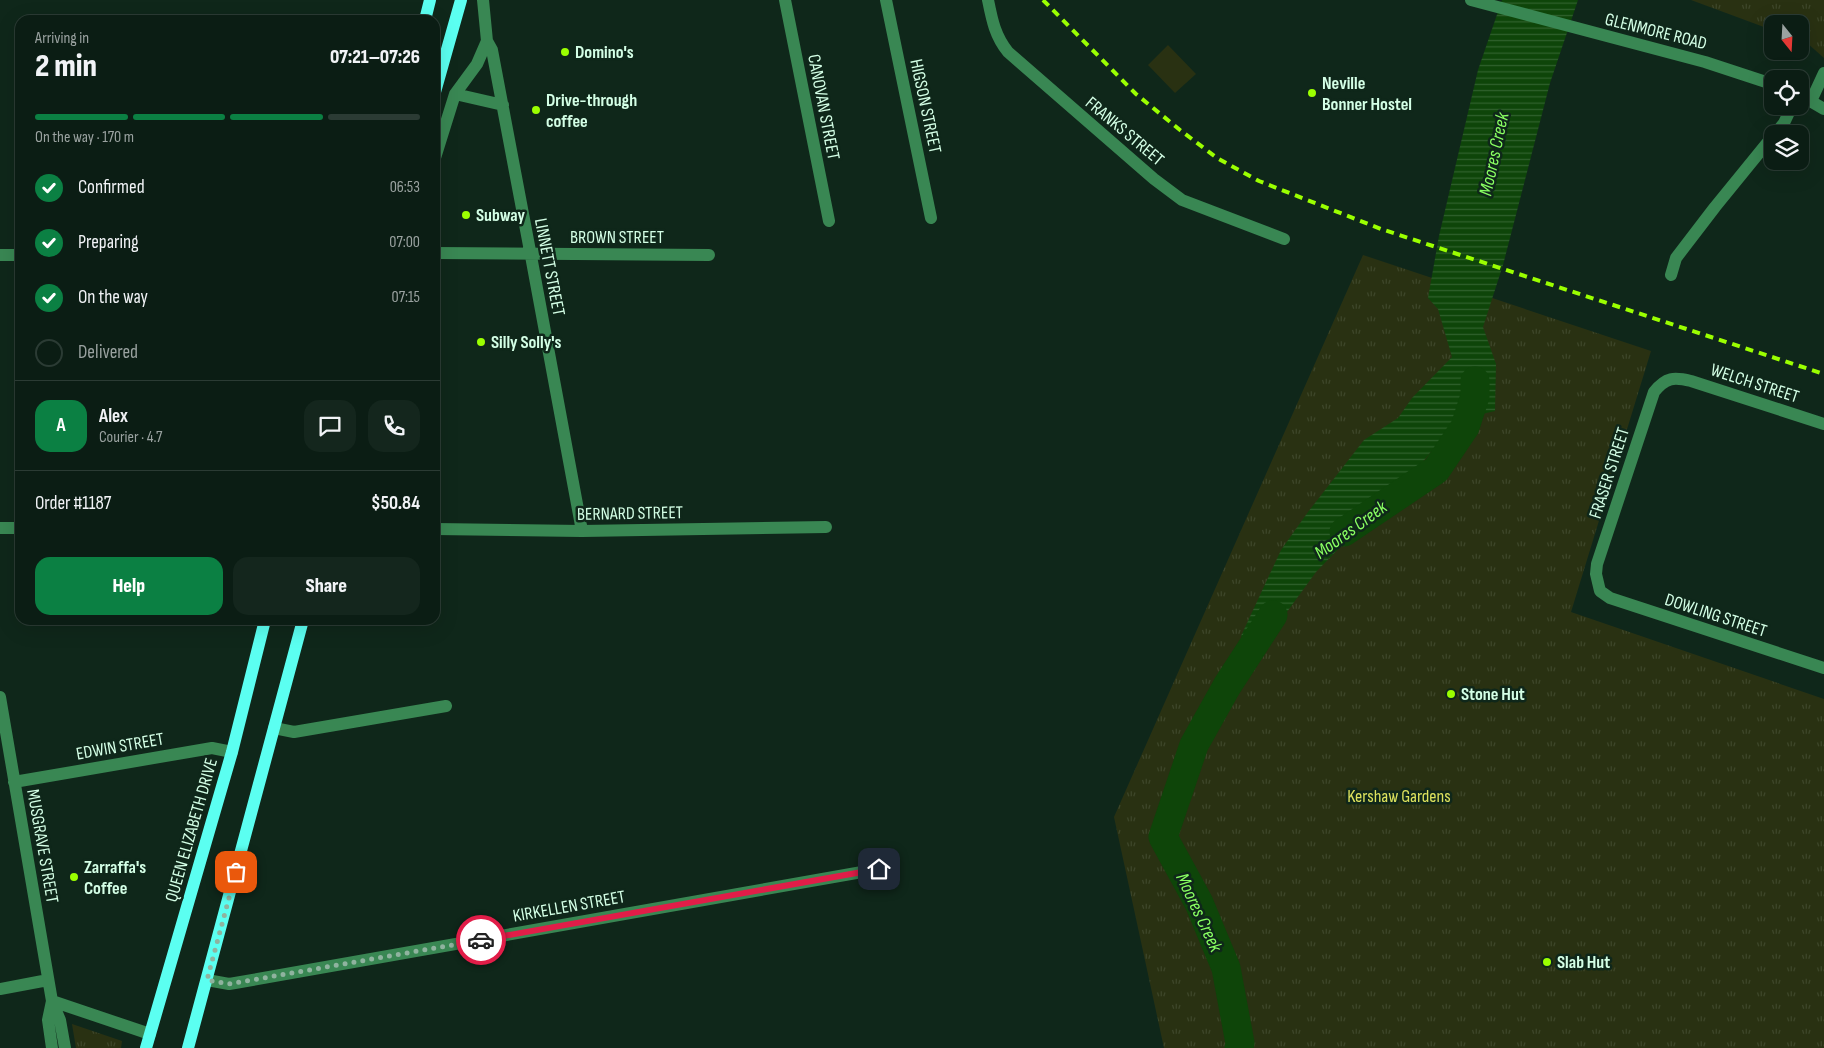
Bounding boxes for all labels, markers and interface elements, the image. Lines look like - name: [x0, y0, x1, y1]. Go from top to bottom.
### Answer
- street label: GLENMORE ROAD: [1603, 9, 1709, 54]
- north arrow: [1764, 15, 1809, 60]
- map controls: [1764, 15, 1809, 170]
- text: Arriving in: [35, 29, 89, 48]
- place label: Domino's: [575, 42, 634, 63]
- text: 07:21–07:26: [330, 46, 420, 69]
- marker: Domino's: [559, 46, 571, 58]
- text: 2 min: [35, 47, 97, 86]
- street label: CANOVAN STREET: [803, 53, 844, 162]
- street label: HIGSON STREET: [905, 57, 946, 155]
- button: locate: [1764, 70, 1809, 115]
- place label: Neville Bonner Hostel: [1322, 73, 1412, 115]
- marker: Neville Bonner Hostel: [1306, 87, 1318, 99]
- place label: Drive-through coffee: [546, 90, 637, 132]
- street label: FRANKS STREET: [1081, 92, 1168, 170]
- marker: Drive-through coffee: [530, 104, 542, 116]
- water label: Moores Creek: [1474, 110, 1515, 198]
- button: layers: [1764, 125, 1809, 170]
- text: On the way · 170 m: [35, 128, 134, 147]
- icon: check: [35, 174, 63, 202]
- text: Confirmed: [78, 176, 145, 199]
- text: 06:53: [390, 178, 420, 197]
- place label: Subway: [476, 205, 526, 226]
- marker: Subway: [460, 209, 472, 221]
- street label: LINNETT STREET: [530, 217, 569, 318]
- street label: BROWN STREET: [570, 227, 664, 248]
- icon: check: [35, 229, 63, 257]
- text: Preparing: [78, 231, 139, 254]
- text: 07:00: [389, 233, 420, 252]
- icon: check: [35, 284, 63, 312]
- text: On the way: [78, 286, 148, 309]
- text: 07:15: [392, 288, 420, 307]
- place label: Silly Solly's: [491, 332, 561, 353]
- marker: Silly Solly's: [475, 336, 487, 348]
- text: Delivered: [78, 341, 138, 364]
- street label: WELCH STREET: [1708, 359, 1802, 408]
- button: chat: [304, 400, 356, 452]
- button: phone: [368, 400, 420, 452]
- text: Alex: [99, 405, 128, 428]
- text: A: [56, 414, 66, 437]
- street label: FRASER STREET: [1585, 425, 1634, 521]
- text: Courier · 4.7: [99, 428, 162, 447]
- text: Order #1187: [35, 492, 111, 515]
- text: $50.84: [371, 492, 420, 515]
- water label: Moores Creek: [1310, 496, 1393, 564]
- street label: BERNARD STREET: [577, 502, 683, 525]
- button: Help: [35, 557, 223, 615]
- button: Share: [233, 557, 420, 615]
- street label: DOWLING STREET: [1662, 589, 1770, 642]
- place label: Stone Hut: [1461, 684, 1525, 705]
- marker: Stone Hut: [1445, 688, 1457, 700]
- street label: EDWIN STREET: [74, 728, 166, 765]
- street label: QUEEN ELIZABETH DRIVE: [161, 756, 222, 904]
- park label: Kershaw Gardens: [1347, 786, 1451, 807]
- street label: MUSGRAVE STREET: [22, 787, 63, 905]
- pin: [858, 848, 900, 890]
- pin: [215, 851, 257, 893]
- icon: home: [865, 855, 893, 883]
- place label: Zarraffa's Coffee: [84, 857, 146, 899]
- icon: bag: [222, 858, 250, 886]
- water label: Moores Creek: [1170, 869, 1227, 957]
- marker: Zarraffa's Coffee: [68, 871, 80, 883]
- street label: KIRKELLEN STREET: [511, 886, 627, 927]
- courier: [456, 915, 506, 965]
- icon: car: [467, 926, 495, 954]
- place label: Slab Hut: [1557, 952, 1610, 973]
- marker: Slab Hut: [1541, 956, 1553, 968]

